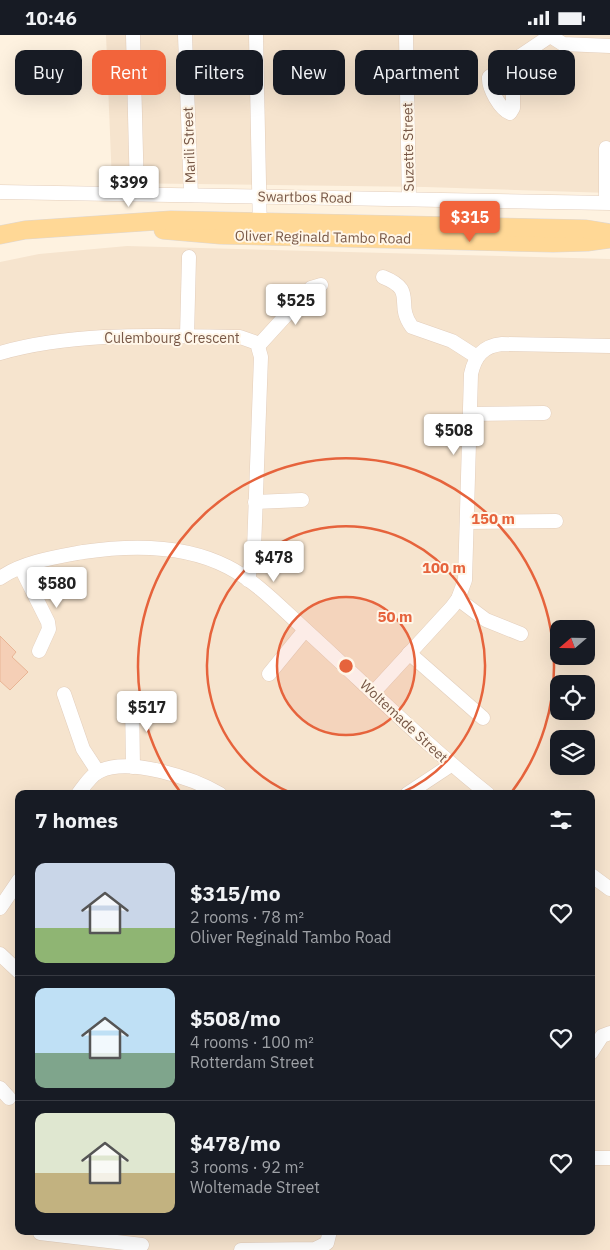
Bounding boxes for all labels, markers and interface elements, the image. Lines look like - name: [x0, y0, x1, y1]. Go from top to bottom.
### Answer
- text: 10:46: [25, 6, 77, 30]
- chip: Buy: [15, 50, 82, 95]
- chip: Rent: [92, 50, 166, 95]
- chip: Filters: [176, 50, 263, 95]
- chip: New: [273, 50, 345, 95]
- chip: Apartment: [355, 50, 478, 95]
- chip: House: [488, 50, 575, 95]
- street label: Suzette Street: [398, 102, 418, 192]
- street label: Marili Street: [179, 106, 199, 184]
- pin: $399: [99, 165, 159, 208]
- text: $399: [110, 172, 148, 192]
- street label: Swartbos Road: [258, 187, 352, 207]
- pin: $315: [440, 201, 500, 243]
- text: $315: [451, 207, 489, 227]
- street label: Oliver Reginald Tambo Road: [235, 226, 411, 248]
- pin: $525: [266, 283, 326, 326]
- text: $525: [277, 290, 315, 310]
- street label: Culembourg Crescent: [104, 329, 240, 347]
- pin: $508: [424, 413, 484, 456]
- text: $508: [435, 420, 473, 440]
- text: 150 m: [471, 509, 515, 528]
- pin: $478: [244, 541, 304, 583]
- text: $478: [255, 547, 293, 567]
- text: 100 m: [422, 558, 466, 577]
- pin: $580: [27, 567, 87, 609]
- text: $580: [38, 573, 76, 593]
- text: 50 m: [378, 607, 412, 626]
- north arrow: [550, 620, 595, 665]
- map controls: [550, 620, 595, 775]
- centre of rings: [337, 657, 355, 675]
- button: locate: [550, 675, 595, 720]
- street label: Woltemade Street: [356, 676, 452, 766]
- pin: $517: [117, 691, 177, 733]
- text: $517: [128, 697, 166, 717]
- button: layers: [550, 730, 595, 775]
- text: 7 homes: [35, 806, 118, 834]
- icon: filters: [547, 806, 575, 834]
- text: $315/mo: [190, 879, 281, 907]
- icon: home: [75, 883, 135, 943]
- icon: heart: [547, 899, 575, 927]
- text: 2 rooms · 78 m²: [190, 907, 304, 927]
- text: Oliver Reginald Tambo Road: [190, 927, 391, 947]
- text: $508/mo: [190, 1004, 281, 1032]
- icon: home: [75, 1008, 135, 1068]
- icon: heart: [547, 1024, 575, 1052]
- text: 4 rooms · 100 m²: [190, 1032, 314, 1052]
- text: Rotterdam Street: [190, 1052, 314, 1072]
- text: $478/mo: [190, 1129, 281, 1157]
- icon: home: [75, 1133, 135, 1193]
- icon: heart: [547, 1149, 575, 1177]
- text: 3 rooms · 92 m²: [190, 1157, 304, 1177]
- text: Woltemade Street: [190, 1177, 320, 1197]

